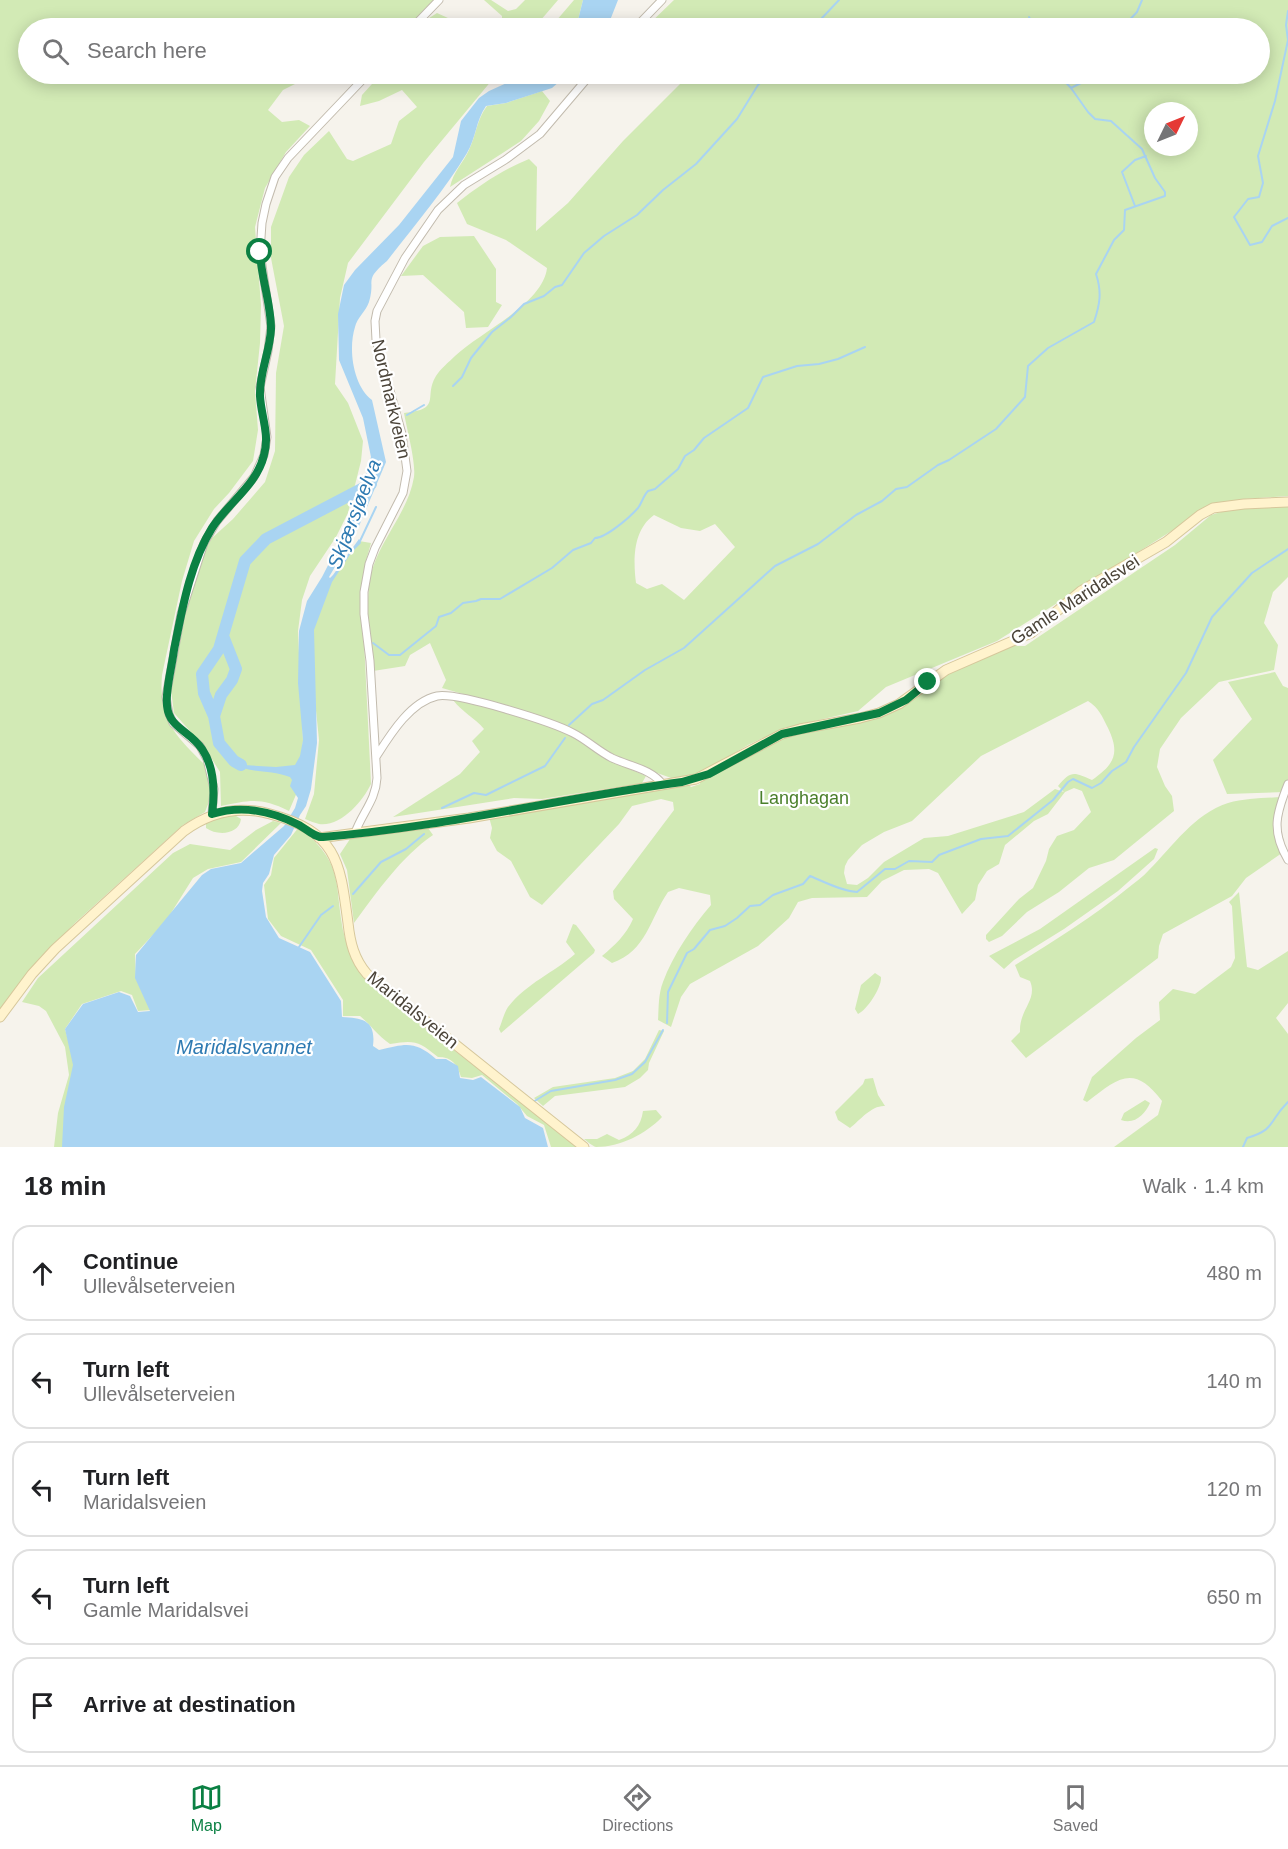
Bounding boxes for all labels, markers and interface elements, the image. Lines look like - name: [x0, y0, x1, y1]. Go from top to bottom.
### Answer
- search box: [18, 18, 1270, 84]
- icon: search: [39, 35, 72, 68]
- text: Search here: [87, 38, 207, 63]
- north arrow: [1144, 102, 1198, 156]
- route start: [246, 238, 272, 264]
- street label: Nordmarkveien: [368, 337, 414, 461]
- water label: Skjærsjøelva: [323, 456, 385, 572]
- street label: Gamle Maridalsvei: [1007, 551, 1143, 649]
- route end: [914, 668, 940, 694]
- park label: Langhagan: [759, 788, 849, 808]
- street label: Maridalsveien: [364, 967, 462, 1053]
- water label: Maridalsvannet: [176, 1036, 313, 1058]
- text: 18 min: [24, 1171, 106, 1201]
- text: Walk · 1.4 km: [1143, 1175, 1264, 1197]
- text: Continue: [83, 1249, 178, 1274]
- icon: ahead: [26, 1257, 59, 1290]
- text: 480 m: [1206, 1262, 1262, 1284]
- text: Ullevålseterveien: [83, 1275, 235, 1297]
- text: Turn left: [83, 1357, 169, 1382]
- icon: left: [26, 1365, 59, 1398]
- text: 140 m: [1206, 1370, 1262, 1392]
- text: Ullevålseterveien: [83, 1383, 235, 1405]
- text: Turn left: [83, 1465, 169, 1490]
- icon: left: [26, 1473, 59, 1506]
- text: 120 m: [1206, 1478, 1262, 1500]
- text: Maridalsveien: [83, 1491, 206, 1513]
- text: Turn left: [83, 1573, 169, 1598]
- icon: left: [26, 1581, 59, 1614]
- text: 650 m: [1206, 1586, 1262, 1608]
- text: Gamle Maridalsvei: [83, 1599, 249, 1621]
- icon: arrive: [26, 1689, 59, 1722]
- text: Arrive at destination: [83, 1692, 296, 1717]
- tab: Map: [190, 1781, 223, 1835]
- tab: Directions: [602, 1781, 673, 1835]
- tab: Saved: [1053, 1781, 1098, 1835]

